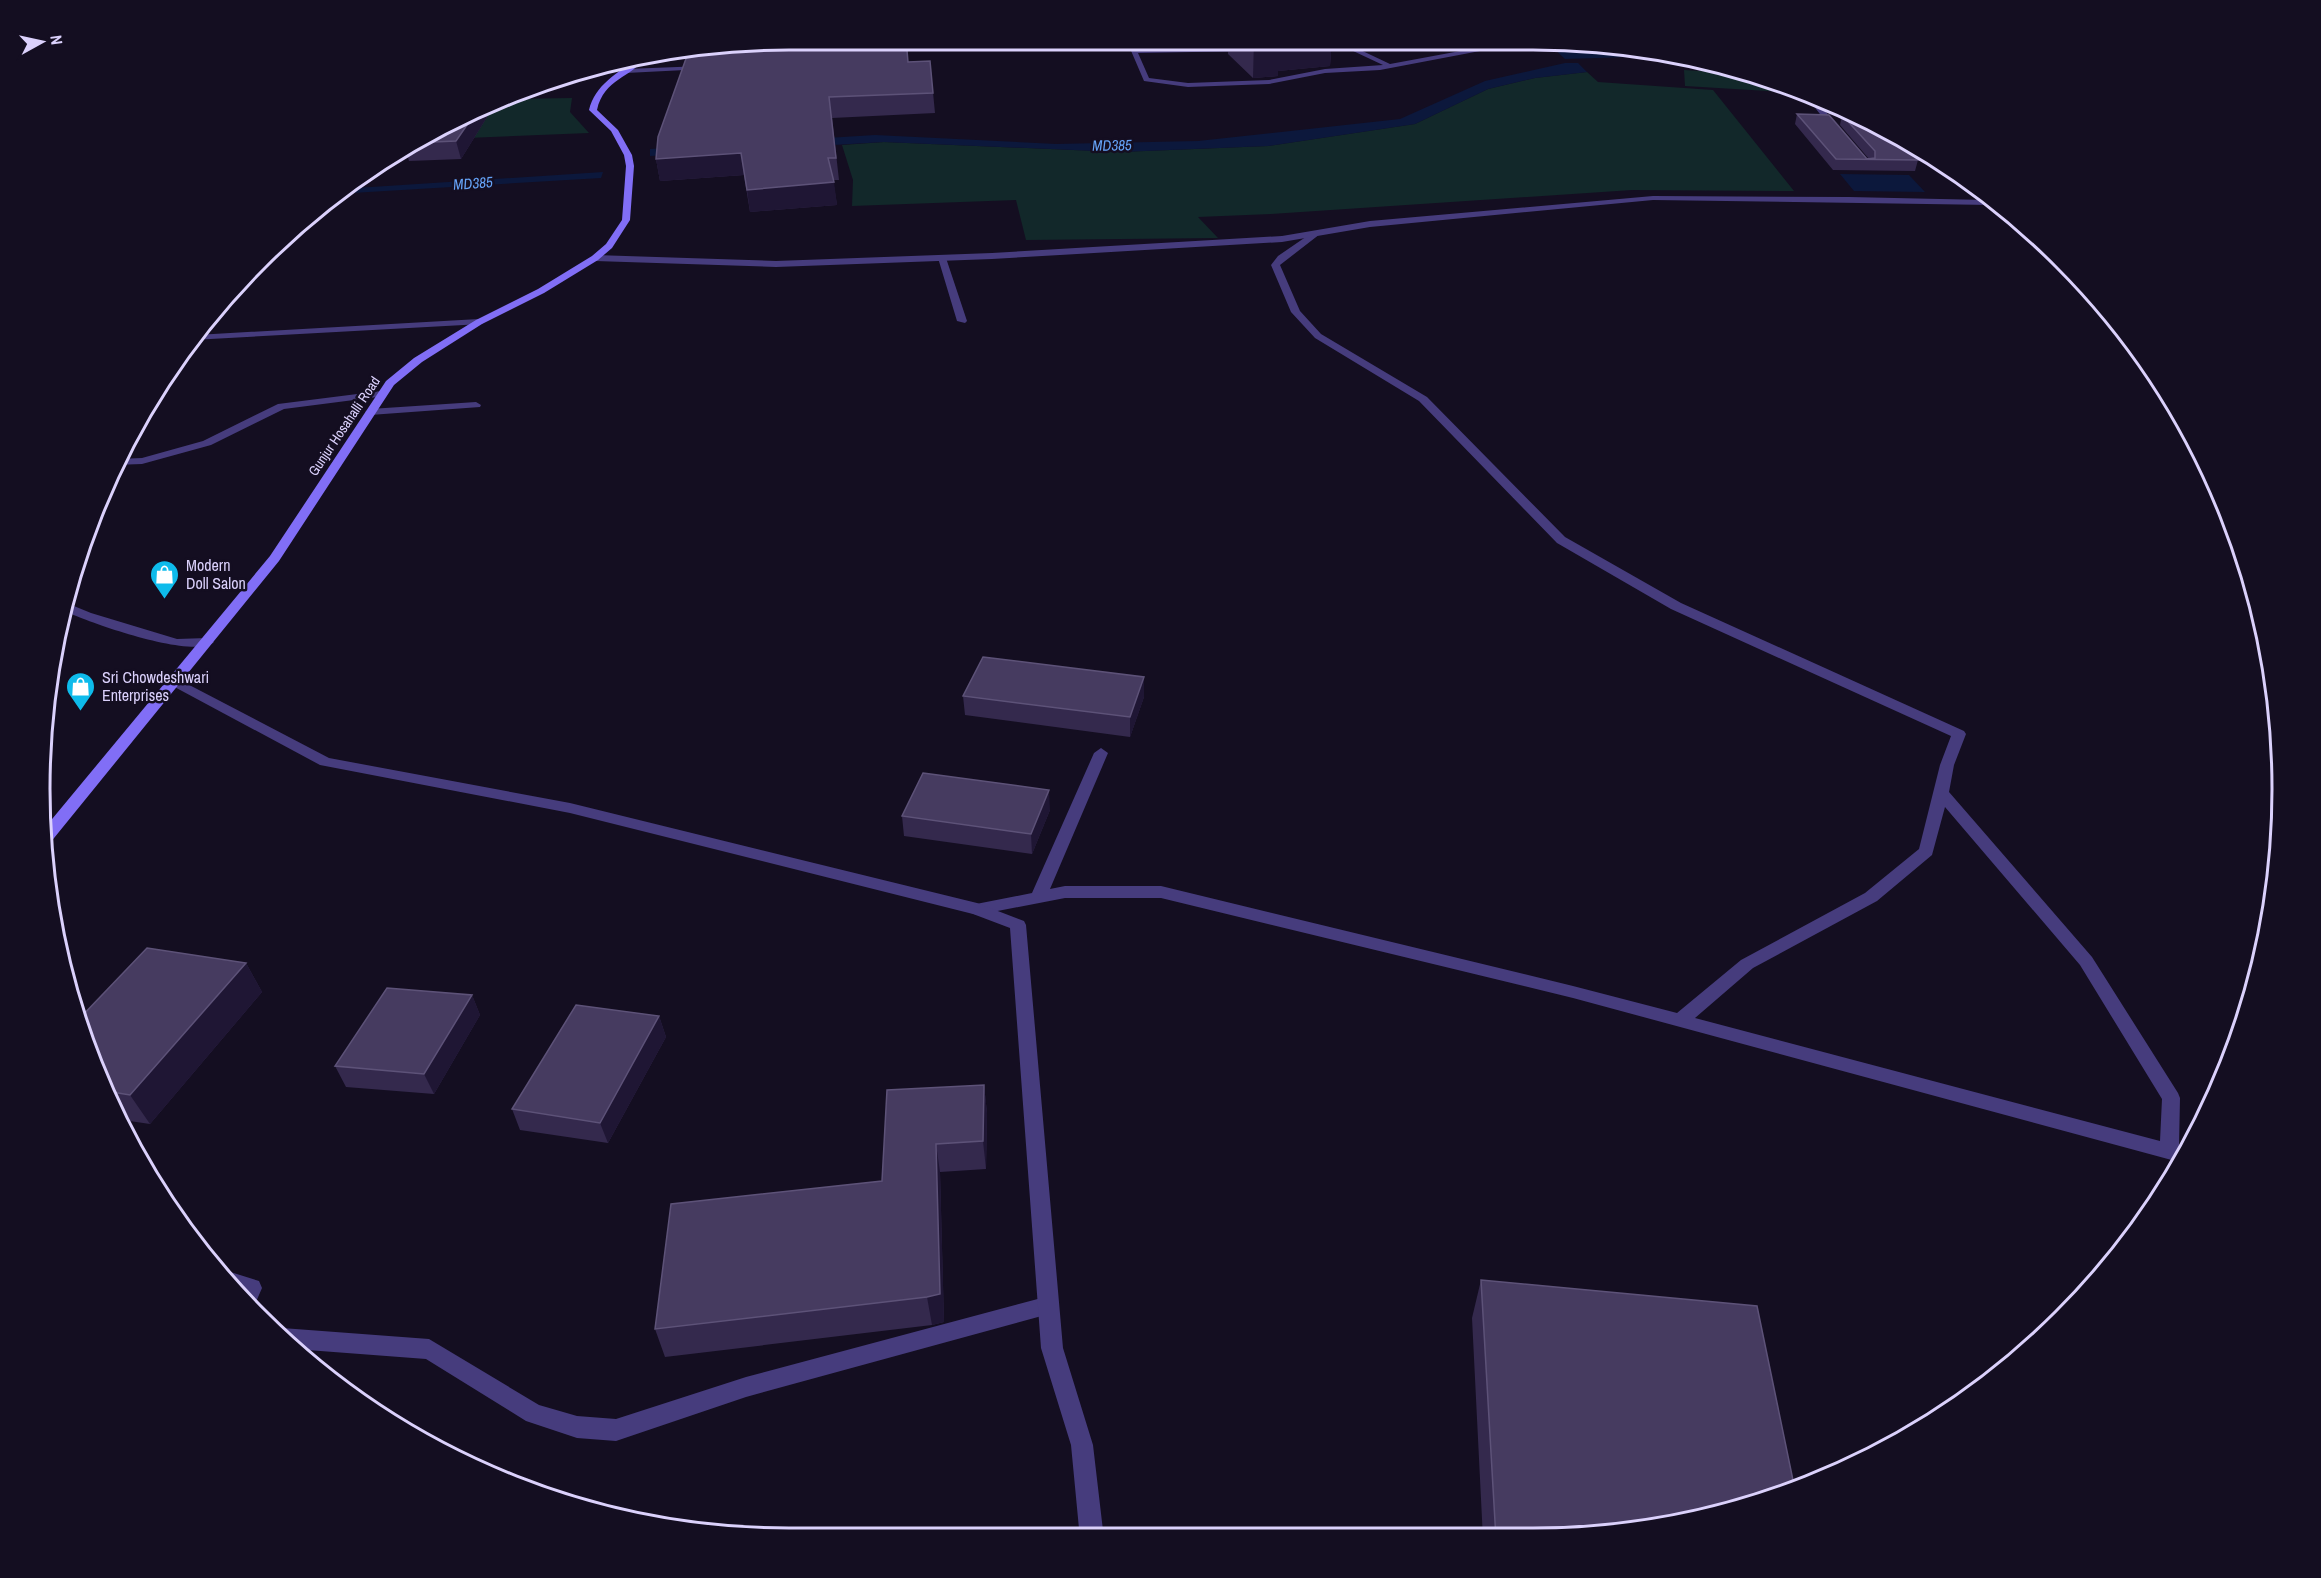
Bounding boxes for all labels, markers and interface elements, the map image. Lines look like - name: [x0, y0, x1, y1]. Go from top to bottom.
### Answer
- north arrow: [12, 12, 72, 72]
- text: N: [45, 34, 68, 46]
- water label: MD385: [1092, 134, 1132, 156]
- water label: MD385: [452, 171, 494, 195]
- street label: Gunjur Hosahalli Road: [304, 373, 384, 479]
- place label: Modern Doll Salon: [186, 554, 246, 594]
- shop icon: Modern Doll Salon: [149, 558, 181, 600]
- place label: Sri Chowdeshwari Enterprises: [102, 666, 209, 706]
- shop icon: Sri Chowdeshwari Enterprises: [65, 670, 97, 712]

